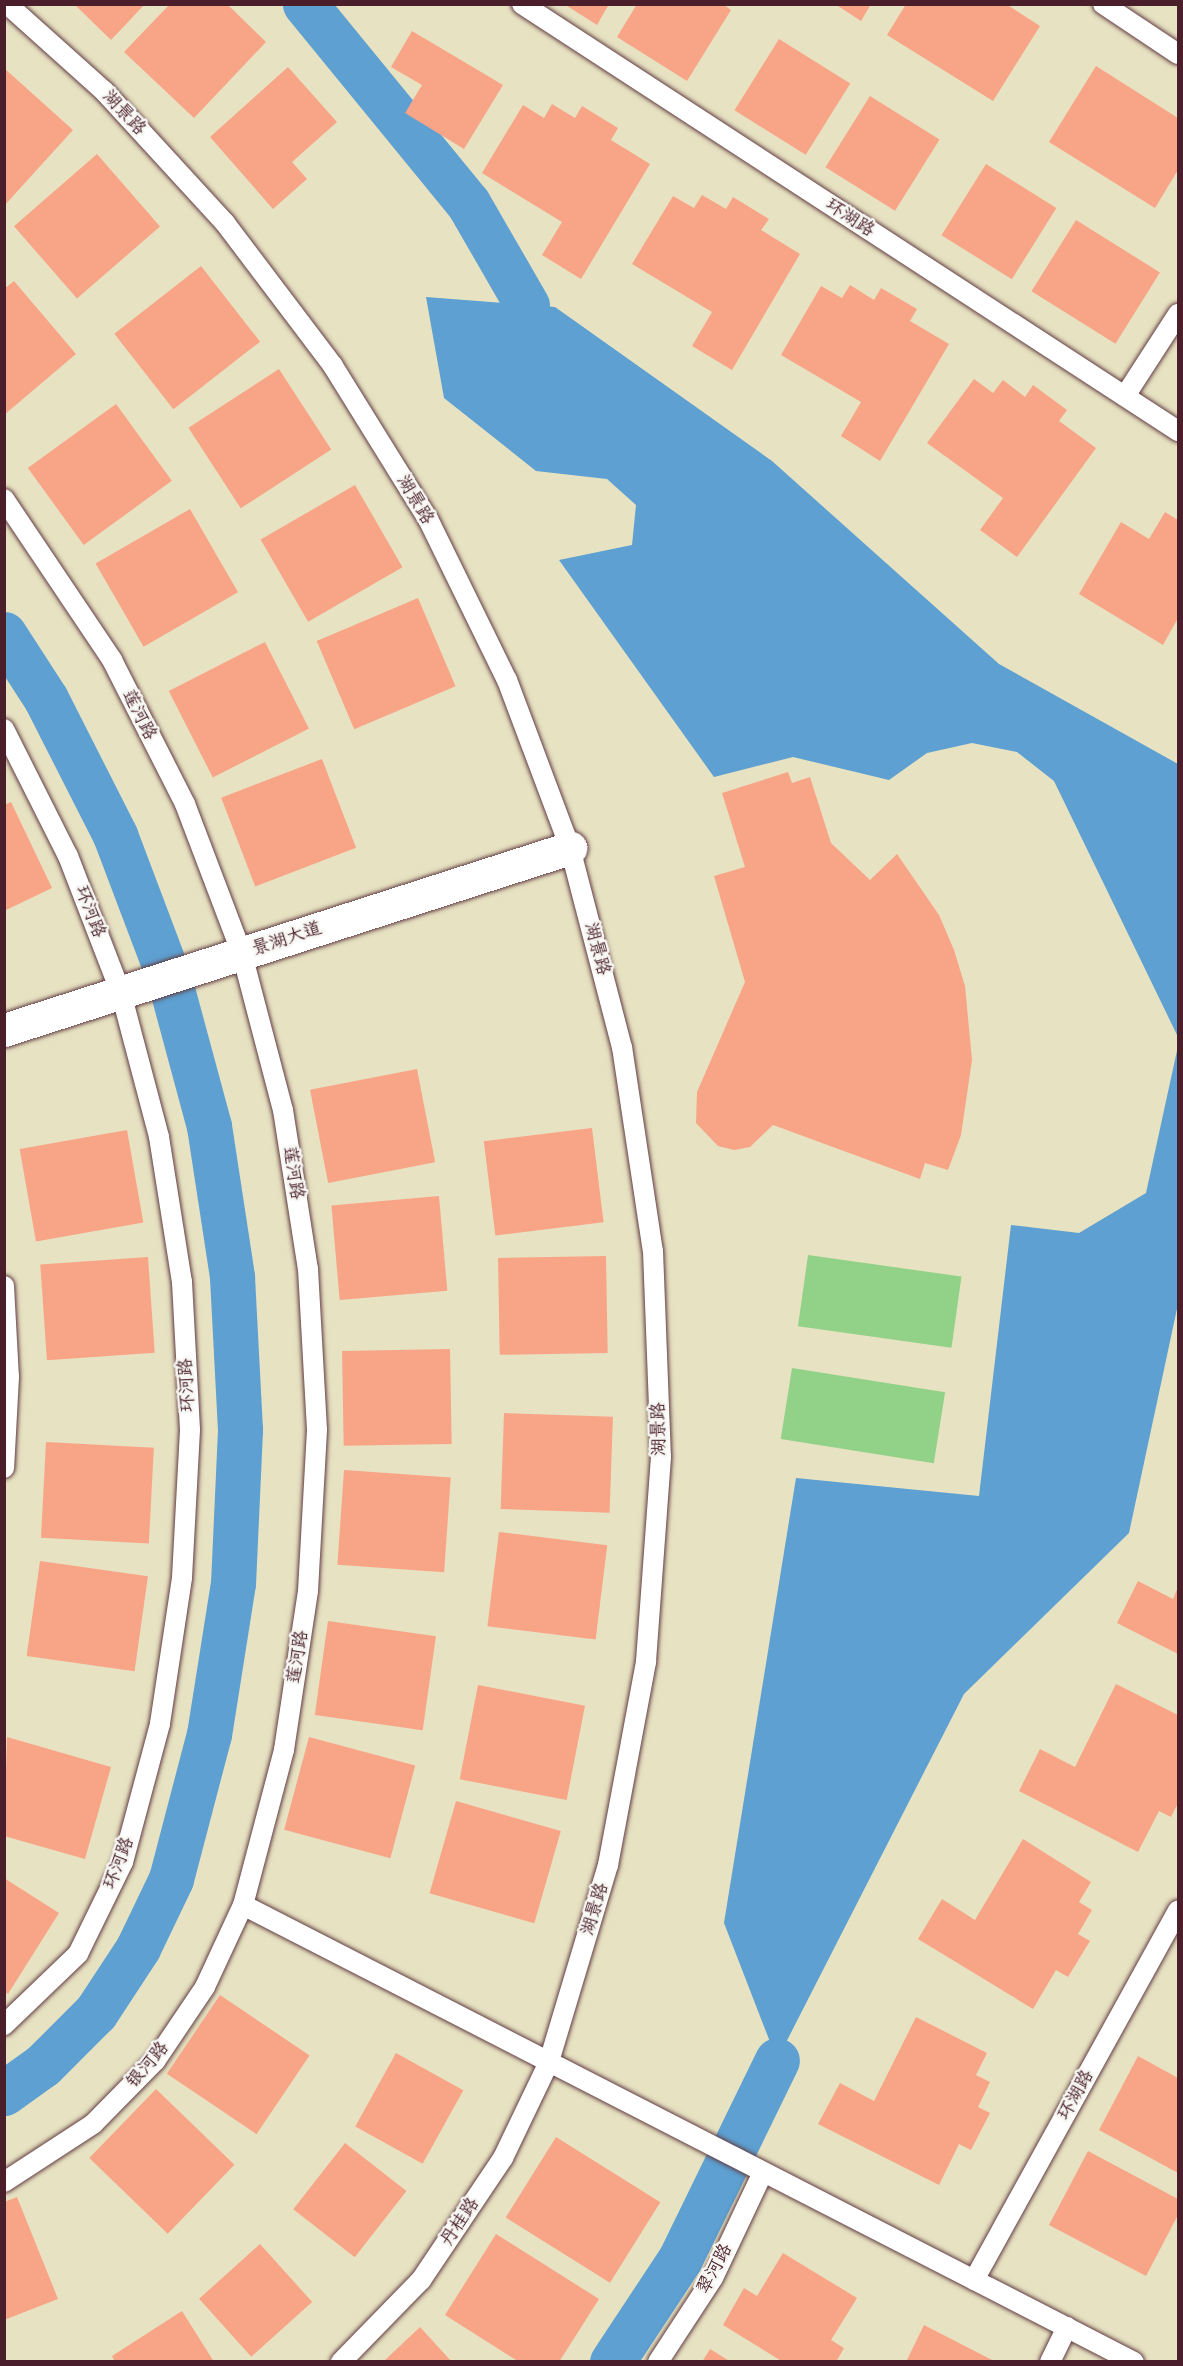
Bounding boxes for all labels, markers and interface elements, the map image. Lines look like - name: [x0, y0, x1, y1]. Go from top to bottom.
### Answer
- street label: 湖景路: [98, 86, 150, 140]
- street label: 环湖路: [821, 194, 879, 242]
- street label: 湖景路: [392, 471, 438, 529]
- street label: 莲河路: [117, 686, 161, 744]
- street label: 环河路: [70, 883, 110, 941]
- street label: 景湖大道: [249, 918, 325, 960]
- street label: 湖景路: [580, 920, 614, 978]
- street label: 莲河路: [278, 1145, 308, 1201]
- street label: 环河路: [175, 1357, 199, 1413]
- street label: 湖景路: [648, 1402, 670, 1456]
- street label: 莲河路: [283, 1629, 313, 1685]
- street label: 环河路: [99, 1834, 139, 1892]
- street label: 湖景路: [577, 1880, 613, 1938]
- street label: 银河路: [122, 2037, 174, 2093]
- street label: 环湖路: [1053, 2066, 1099, 2124]
- street label: 丹桂路: [436, 2194, 484, 2250]
- street label: 翠河路: [693, 2240, 737, 2298]

